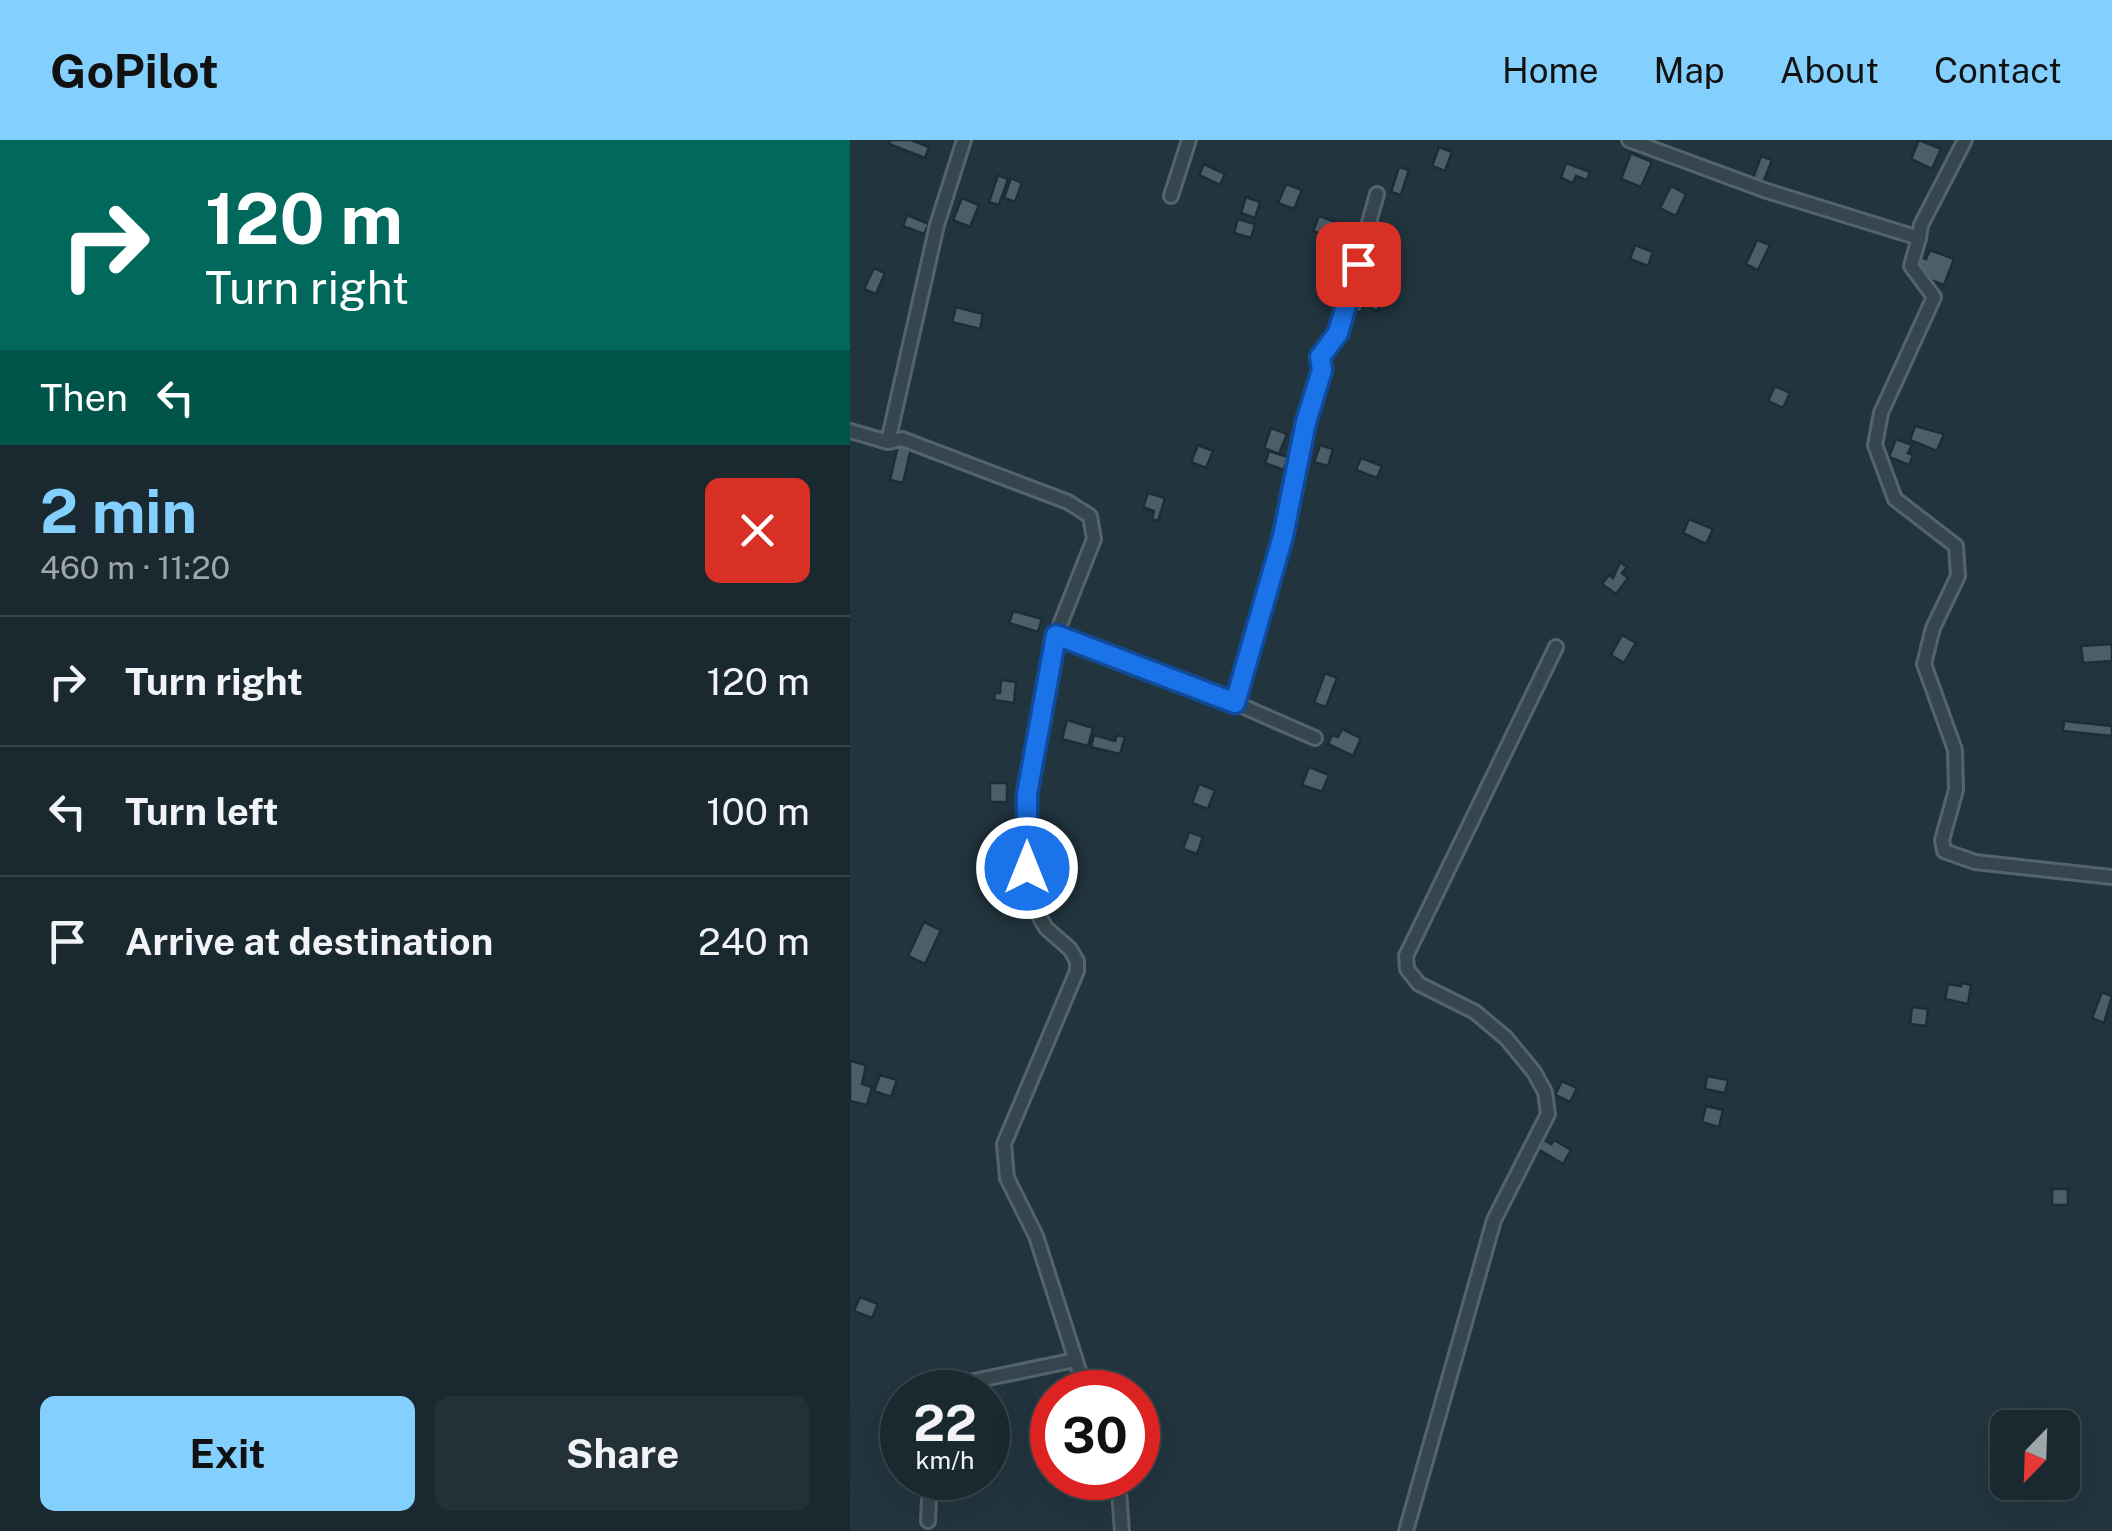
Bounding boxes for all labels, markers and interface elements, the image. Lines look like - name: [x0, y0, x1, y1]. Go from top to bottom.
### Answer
- text: GoPilot: [50, 42, 219, 99]
- text: Home: [1502, 50, 1599, 91]
- text: Map: [1654, 50, 1725, 91]
- text: About: [1780, 50, 1879, 91]
- text: Contact: [1934, 50, 2062, 91]
- text: 120 m: [205, 177, 403, 260]
- icon: right: [40, 180, 170, 310]
- pin: [1316, 222, 1401, 307]
- icon: arrive: [1331, 237, 1386, 292]
- text: Turn right: [205, 261, 409, 314]
- icon: left: [148, 370, 203, 425]
- text: Then: [40, 375, 128, 420]
- text: 2 min: [40, 476, 197, 547]
- button: close: [705, 478, 810, 583]
- text: 460 m · 11:20: [40, 549, 230, 586]
- icon: right: [40, 654, 95, 709]
- text: Turn right: [125, 659, 303, 704]
- text: 120 m: [707, 659, 810, 704]
- icon: left: [40, 784, 95, 839]
- text: Turn left: [125, 789, 279, 834]
- text: 100 m: [706, 789, 810, 834]
- position arrow: [975, 816, 1079, 920]
- icon: arrive: [40, 914, 95, 969]
- text: Arrive at destination: [125, 919, 493, 964]
- text: 240 m: [698, 919, 810, 964]
- speed limit sign: 30: [1030, 1370, 1160, 1500]
- text: 22: [913, 1393, 977, 1452]
- button: Exit: [40, 1396, 415, 1511]
- button: Share: [435, 1396, 810, 1511]
- north arrow: [1990, 1410, 2080, 1500]
- map controls: [1990, 1410, 2080, 1500]
- text: km/h: [916, 1445, 974, 1475]

